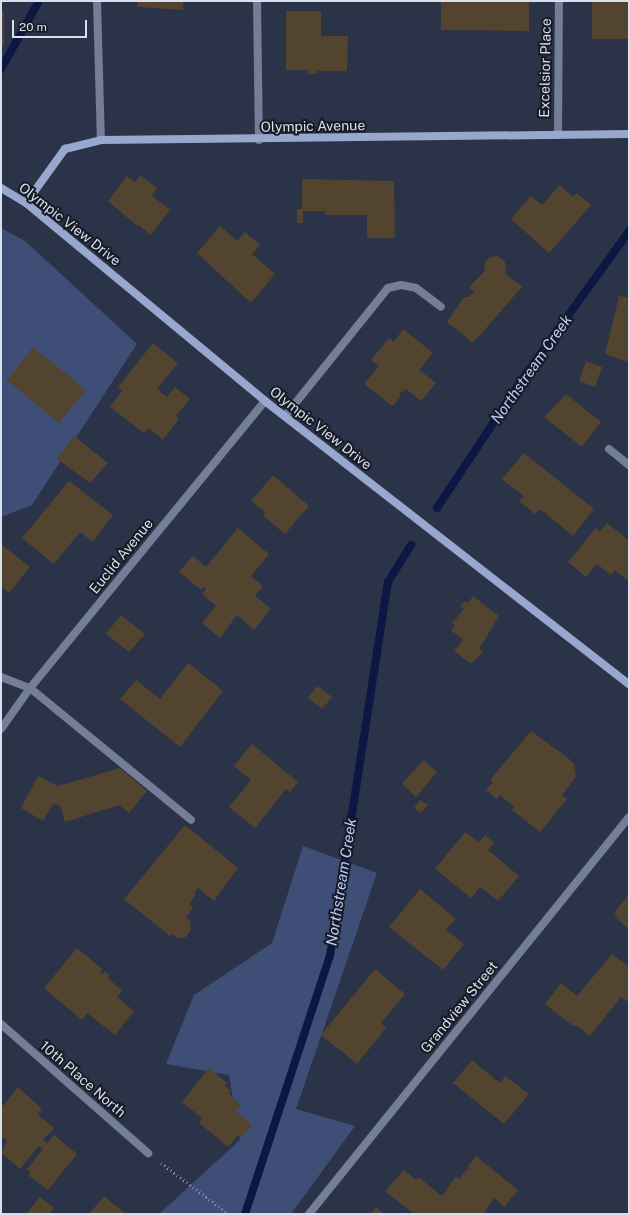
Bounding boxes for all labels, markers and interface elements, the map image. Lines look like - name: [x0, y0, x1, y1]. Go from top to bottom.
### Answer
- scale bar: [14, 12, 89, 38]
- street label: Excelsior Place: [536, 18, 554, 118]
- text: 20 m: [19, 20, 47, 34]
- street label: Olympic Avenue: [261, 117, 365, 135]
- street label: Olympic View Drive: [16, 179, 124, 269]
- water label: Northstream Creek: [487, 311, 575, 427]
- street label: Olympic View Drive: [267, 383, 375, 473]
- street label: Euclid Avenue: [86, 515, 156, 597]
- water label: Northstream Creek: [322, 817, 360, 947]
- street label: Grandview Street: [417, 958, 501, 1056]
- street label: 10th Place North: [37, 1037, 129, 1121]

